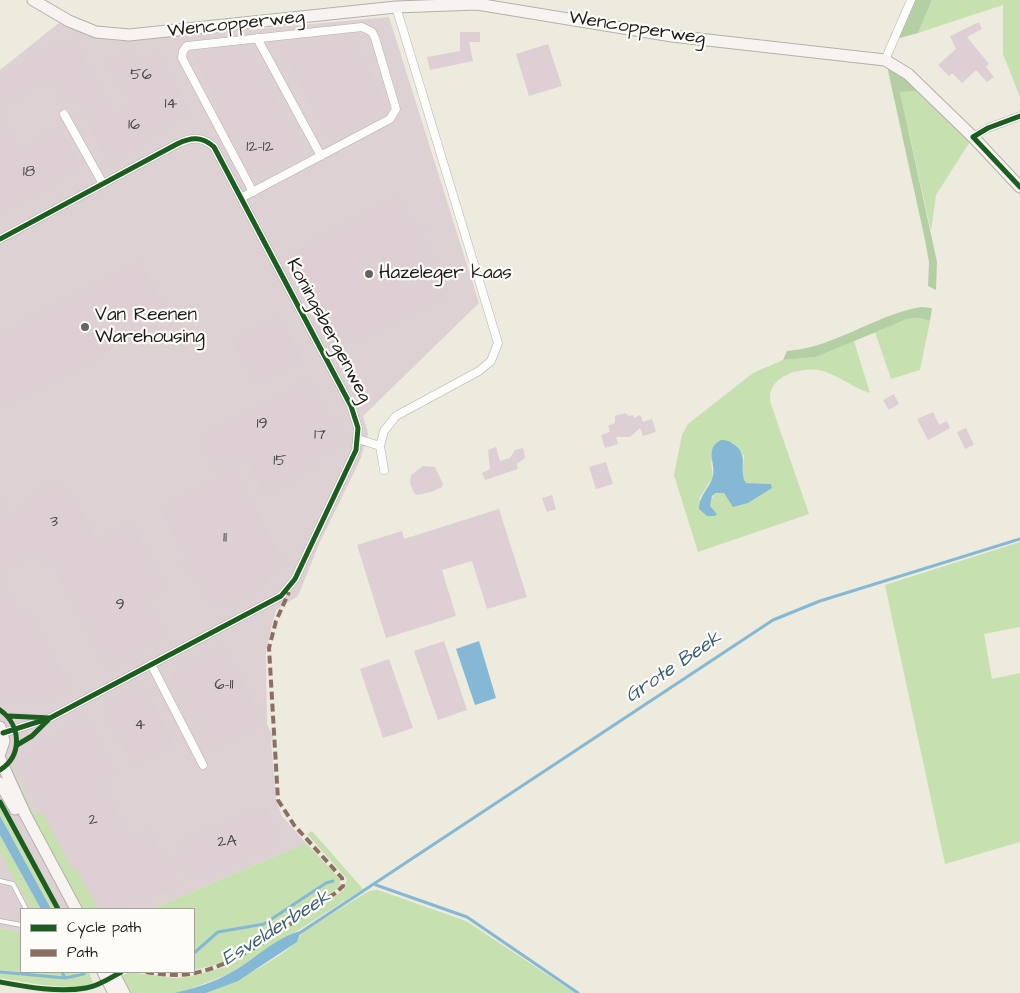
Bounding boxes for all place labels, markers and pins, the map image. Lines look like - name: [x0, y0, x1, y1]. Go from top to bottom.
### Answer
- place label: Hazeleger kaas: [379, 263, 512, 285]
- marker: Hazeleger kaas: [363, 268, 375, 280]
- place label: Van Reenen Warehousing: [95, 305, 205, 349]
- marker: Van Reenen Warehousing: [79, 321, 91, 333]

